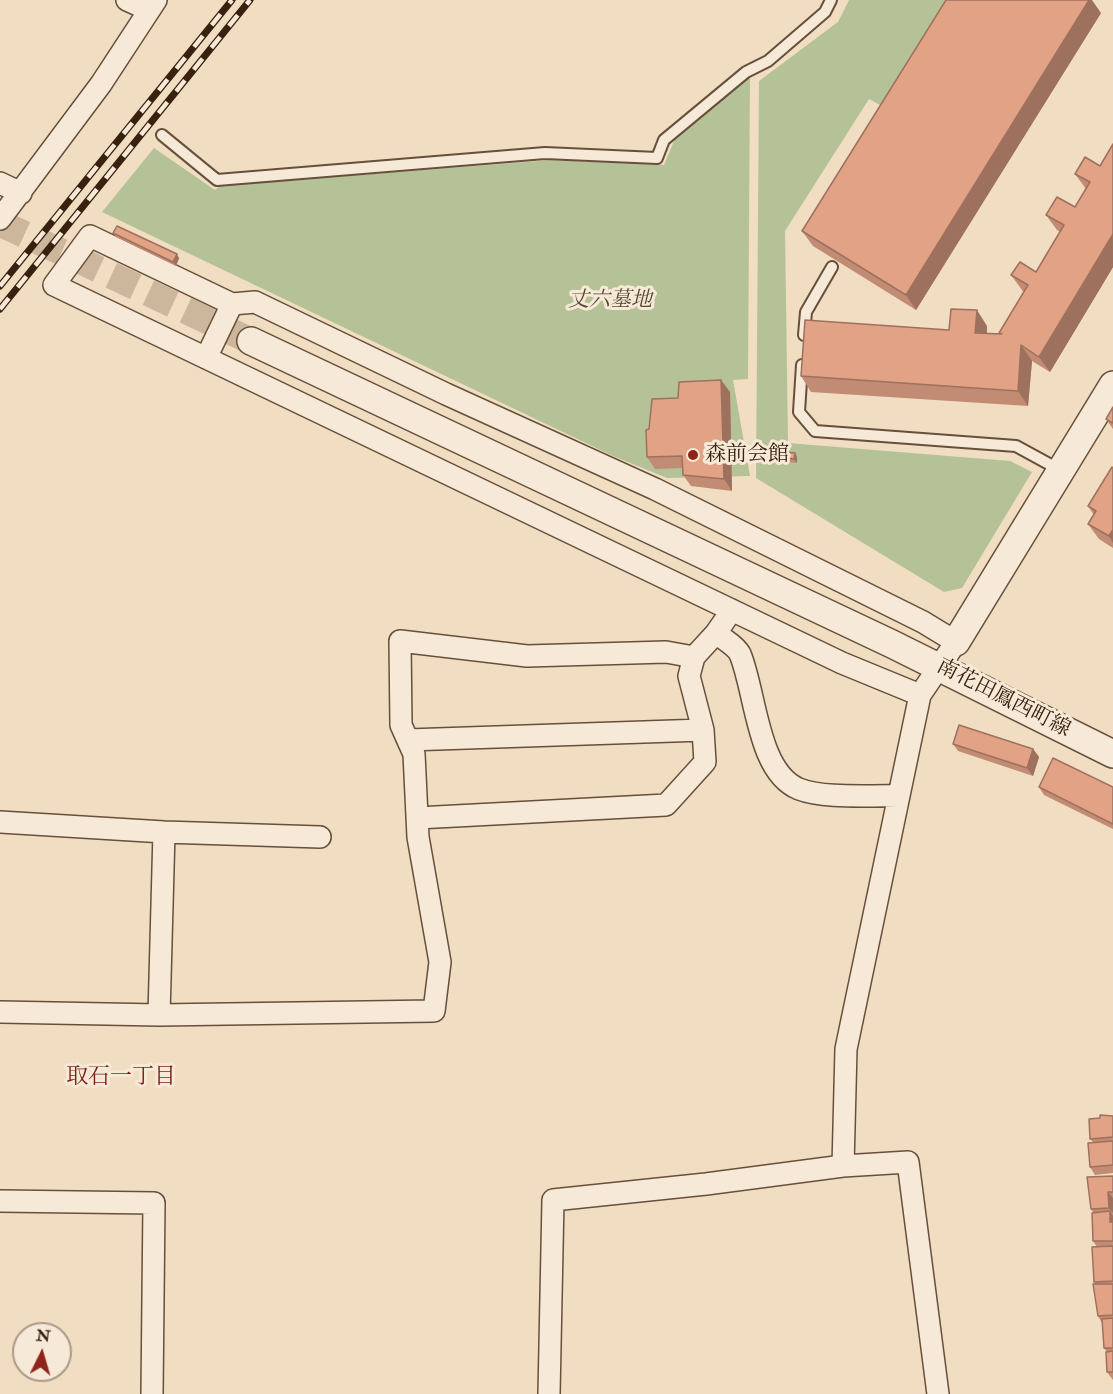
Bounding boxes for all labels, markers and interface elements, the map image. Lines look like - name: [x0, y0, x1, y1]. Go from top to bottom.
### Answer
- park label: 丈六墓地: [568, 288, 652, 314]
- place label: 森前会館: [705, 442, 789, 468]
- marker: 森前会館: [686, 448, 700, 462]
- street label: 南花田鳳西町線: [932, 654, 1074, 744]
- district label: 取石一丁目: [66, 1065, 176, 1091]
- north arrow: [12, 1322, 72, 1382]
- text: N: [35, 1325, 51, 1347]

